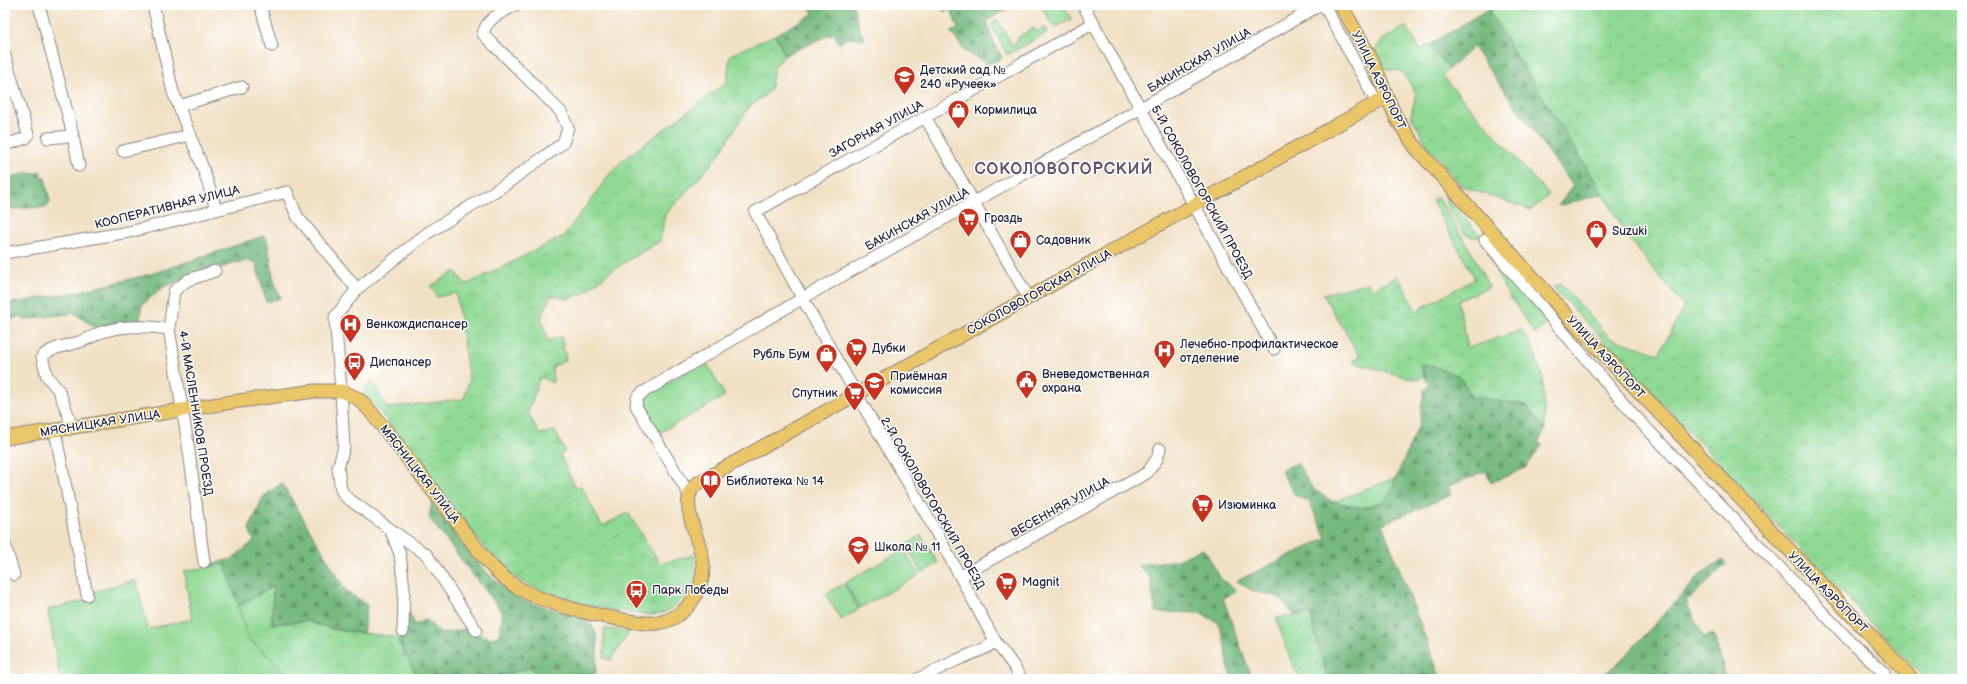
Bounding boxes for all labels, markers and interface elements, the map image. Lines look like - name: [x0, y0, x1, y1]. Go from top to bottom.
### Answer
- street label: БАКИНСКАЯ УЛИЦА: [1145, 24, 1254, 96]
- street label: УЛИЦА АЭРОПОРТ: [1348, 28, 1409, 132]
- place label: Детский сад № 240 «Ручеек»: [920, 63, 1006, 92]
- school or university icon: Детский сад № 240 «Ручеек»: [891, 64, 917, 97]
- street label: ЗАГОРНАЯ УЛИЦА: [827, 97, 926, 161]
- shop icon: Кормилица: [945, 97, 971, 130]
- place label: Кормилица: [974, 103, 1037, 118]
- street label: 5-Й СОКОЛОВОГОРСКИЙ ПРОЕЗД: [1147, 103, 1256, 282]
- district label: СОКОЛОВОГОРСКИЙ: [974, 157, 1154, 179]
- street label: КООПЕРАТИВНАЯ УЛИЦА: [93, 182, 242, 233]
- street label: БАКИНСКАЯ УЛИЦА: [863, 184, 973, 254]
- supermarket icon: Гроздь: [956, 205, 982, 238]
- place label: Гроздь: [984, 211, 1023, 226]
- shop icon: Suzuki: [1584, 218, 1610, 251]
- place label: Suzuki: [1612, 224, 1647, 239]
- shop icon: Садовник: [1008, 227, 1034, 260]
- place label: Садовник: [1036, 233, 1092, 248]
- street label: СОКОЛОВОГОРСКАЯ УЛИЦА: [964, 246, 1115, 338]
- hospital icon: Венкождиспансер: [337, 311, 363, 344]
- street label: УЛИЦА АЭРОПОРТ: [1563, 313, 1648, 402]
- place label: Венкождиспансер: [366, 317, 468, 332]
- street label: 4-Й МАСЛЕННИКОВ ПРОЕЗД: [175, 329, 216, 497]
- supermarket icon: Дубки: [843, 335, 869, 368]
- place label: Лечебно-профилактическое отделение: [1179, 337, 1339, 366]
- hospital icon: Лечебно-профилактическое отделение: [1151, 338, 1177, 371]
- shop icon: Рубль Бум: [813, 341, 839, 374]
- place label: Дубки: [872, 341, 906, 356]
- place label: Рубль Бум: [753, 347, 810, 362]
- bus stop icon: Диспансер: [341, 349, 367, 382]
- place label: Диспансер: [370, 355, 431, 370]
- place label: Вневедомственная охрана: [1042, 367, 1150, 396]
- public building icon: Вневедомственная охрана: [1014, 368, 1040, 401]
- place label: Приёмная комиссия: [890, 369, 948, 398]
- school or university icon: Приёмная комиссия: [862, 370, 888, 403]
- supermarket icon: Спутник: [841, 380, 867, 413]
- place label: Спутник: [792, 386, 839, 401]
- street label: МЯСНИЦКАЯ УЛИЦА: [39, 407, 162, 440]
- street label: 2-Й СОКОЛОВОГОРСКИЙ ПРОЕЗД: [877, 414, 988, 592]
- street label: МЯСНИЦКАЯ УЛИЦА: [376, 422, 463, 527]
- library icon: Библиотека № 14: [697, 468, 723, 501]
- place label: Библиотека № 14: [726, 474, 825, 489]
- street label: ВЕСЕННЯЯ УЛИЦА: [1008, 474, 1113, 541]
- supermarket icon: Изюминка: [1189, 492, 1215, 525]
- place label: Изюминка: [1218, 498, 1276, 513]
- school or university icon: Школа № 11: [845, 534, 871, 567]
- place label: Школа № 11: [874, 540, 941, 555]
- street label: УЛИЦА АЭРОПОРТ: [1785, 548, 1870, 636]
- supermarket icon: Magnit: [993, 569, 1019, 602]
- place label: Magnit: [1022, 575, 1060, 590]
- bus stop icon: Парк Победы: [623, 577, 649, 610]
- place label: Парк Победы: [652, 583, 729, 598]

